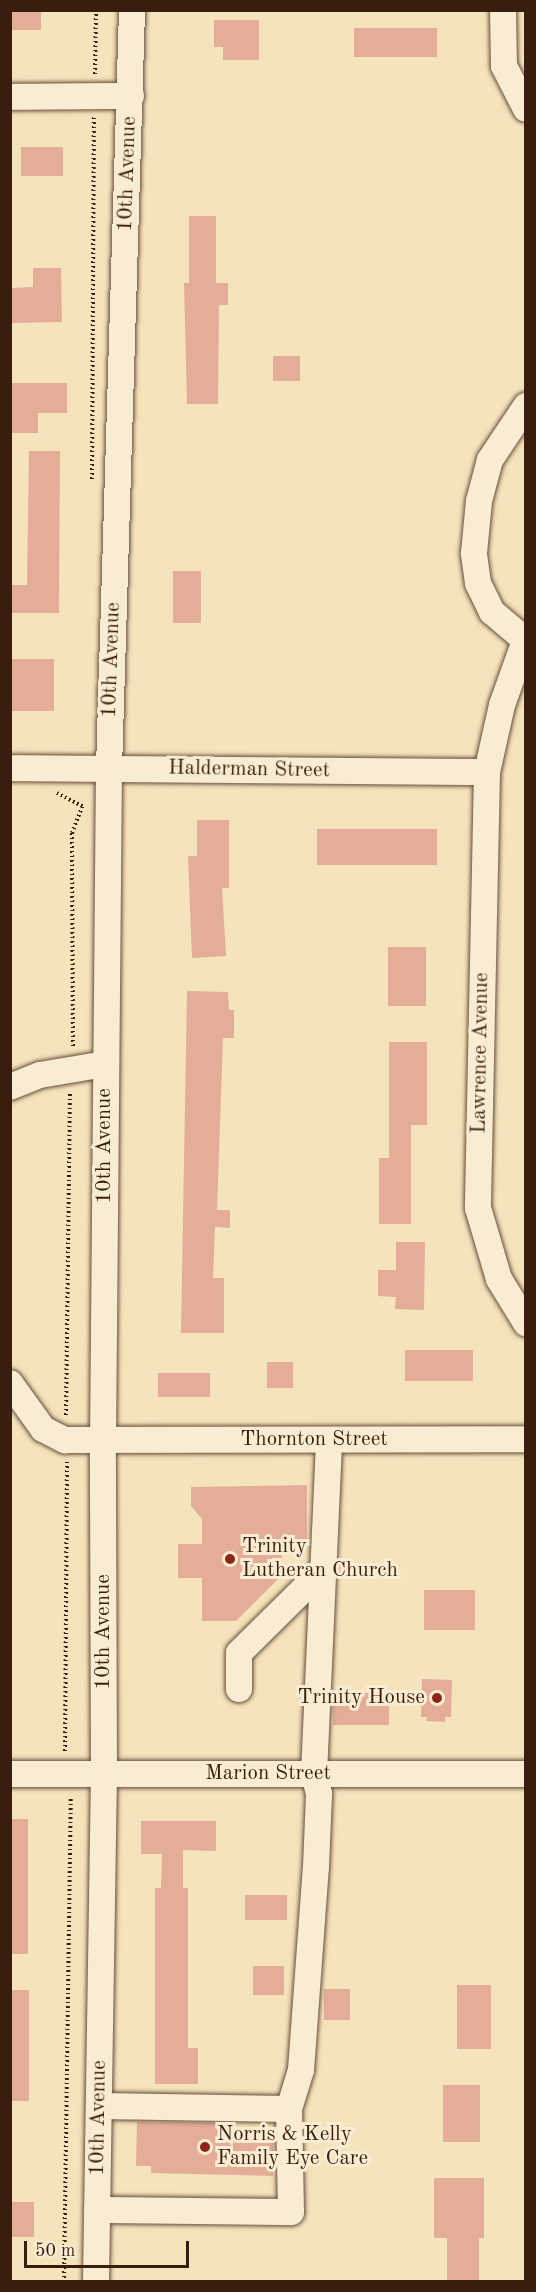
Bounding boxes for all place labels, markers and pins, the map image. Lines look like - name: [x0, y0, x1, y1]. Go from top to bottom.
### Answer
- place label: Trinity Lutheran Church: [242, 1534, 398, 1584]
- marker: Trinity Lutheran Church: [223, 1552, 237, 1566]
- place label: Trinity House: [297, 1685, 425, 1711]
- marker: Trinity House: [430, 1691, 444, 1705]
- place label: Norris & Kelly Family Eye Care: [217, 2122, 368, 2172]
- marker: Norris & Kelly Family Eye Care: [198, 2140, 212, 2154]

